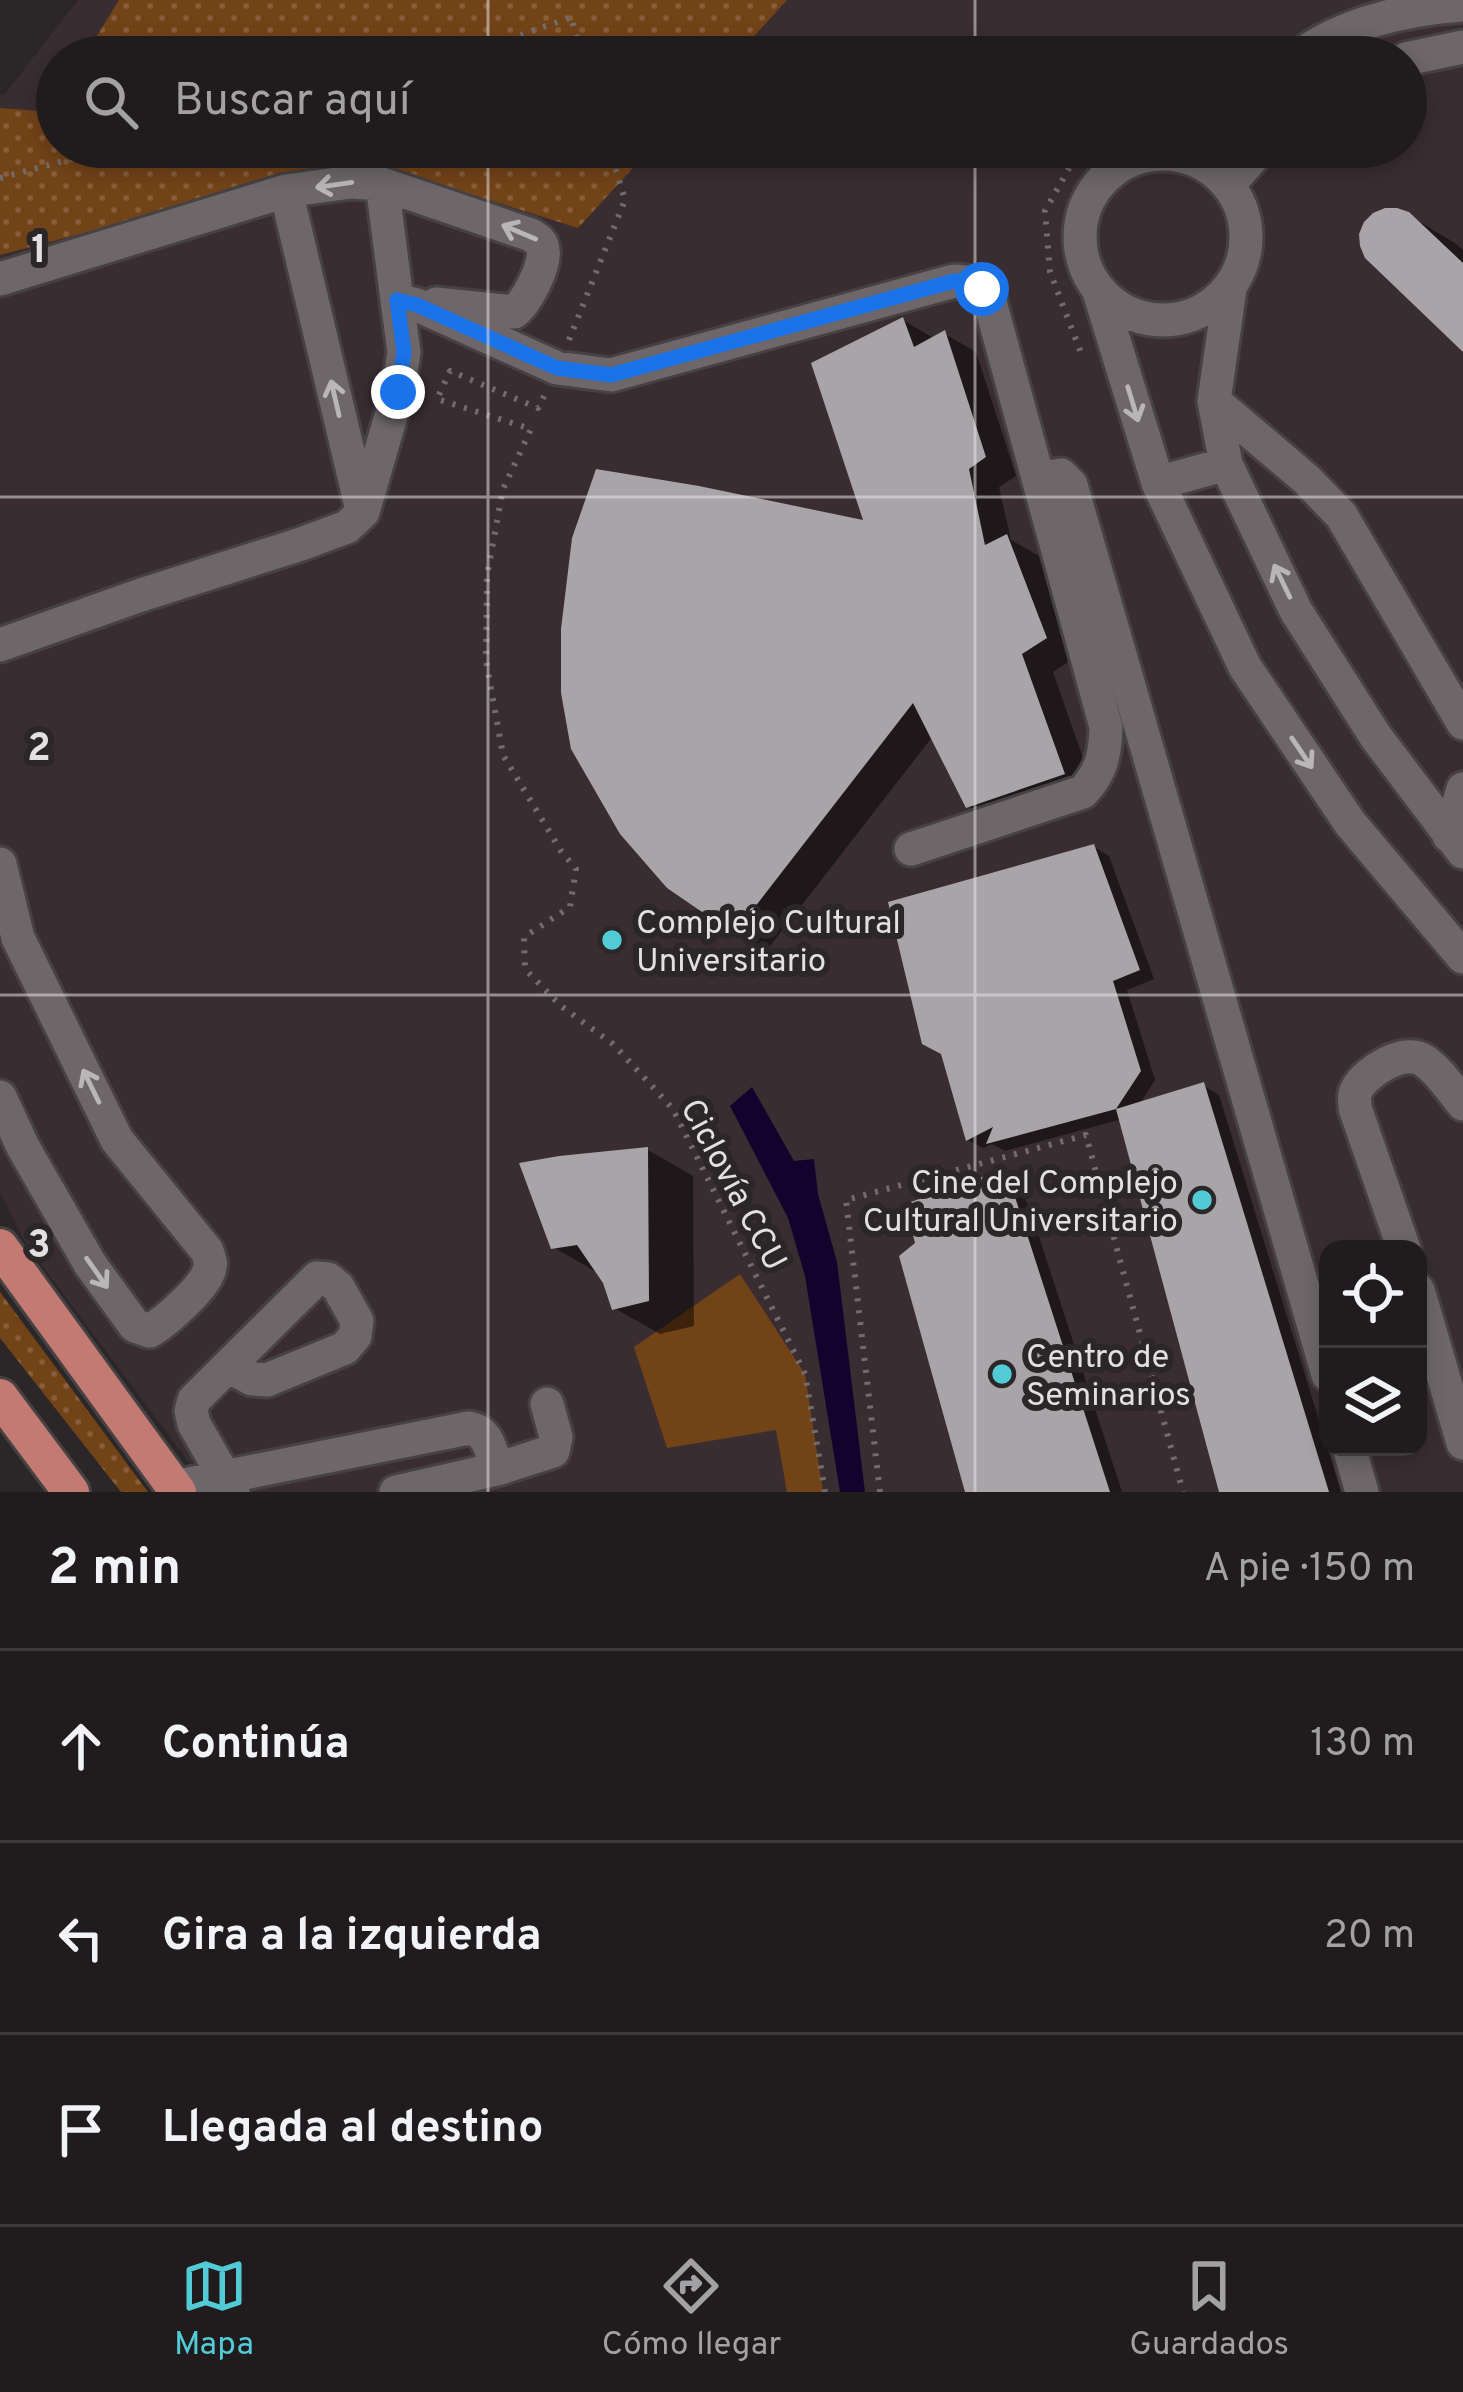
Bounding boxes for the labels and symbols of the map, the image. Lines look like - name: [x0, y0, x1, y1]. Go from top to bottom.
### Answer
- one-way arrow: [315, 174, 354, 196]
- one-way arrow: [501, 220, 538, 241]
- text: 1: [31, 228, 47, 277]
- route start: [955, 262, 1009, 316]
- route end: [371, 365, 425, 419]
- one-way arrow: [323, 380, 346, 418]
- one-way arrow: [1124, 384, 1146, 422]
- one-way arrow: [1270, 564, 1292, 600]
- text: 2: [27, 726, 51, 775]
- one-way arrow: [1290, 735, 1315, 769]
- place label: Complejo Cultural Universitario: [636, 904, 901, 984]
- marker: Complejo Cultural Universitario: [599, 927, 625, 953]
- one-way arrow: [79, 1069, 101, 1105]
- street label: Ciclovía CCU: [669, 1093, 794, 1279]
- place label: Cine del Complejo Cultural Universitario: [863, 1164, 1178, 1244]
- marker: Cine del Complejo Cultural Universitario: [1189, 1187, 1215, 1213]
- text: 3: [27, 1223, 51, 1272]
- one-way arrow: [84, 1256, 109, 1289]
- place label: Centro de Seminarios: [1026, 1338, 1191, 1418]
- marker: Centro de Seminarios: [989, 1361, 1015, 1387]

